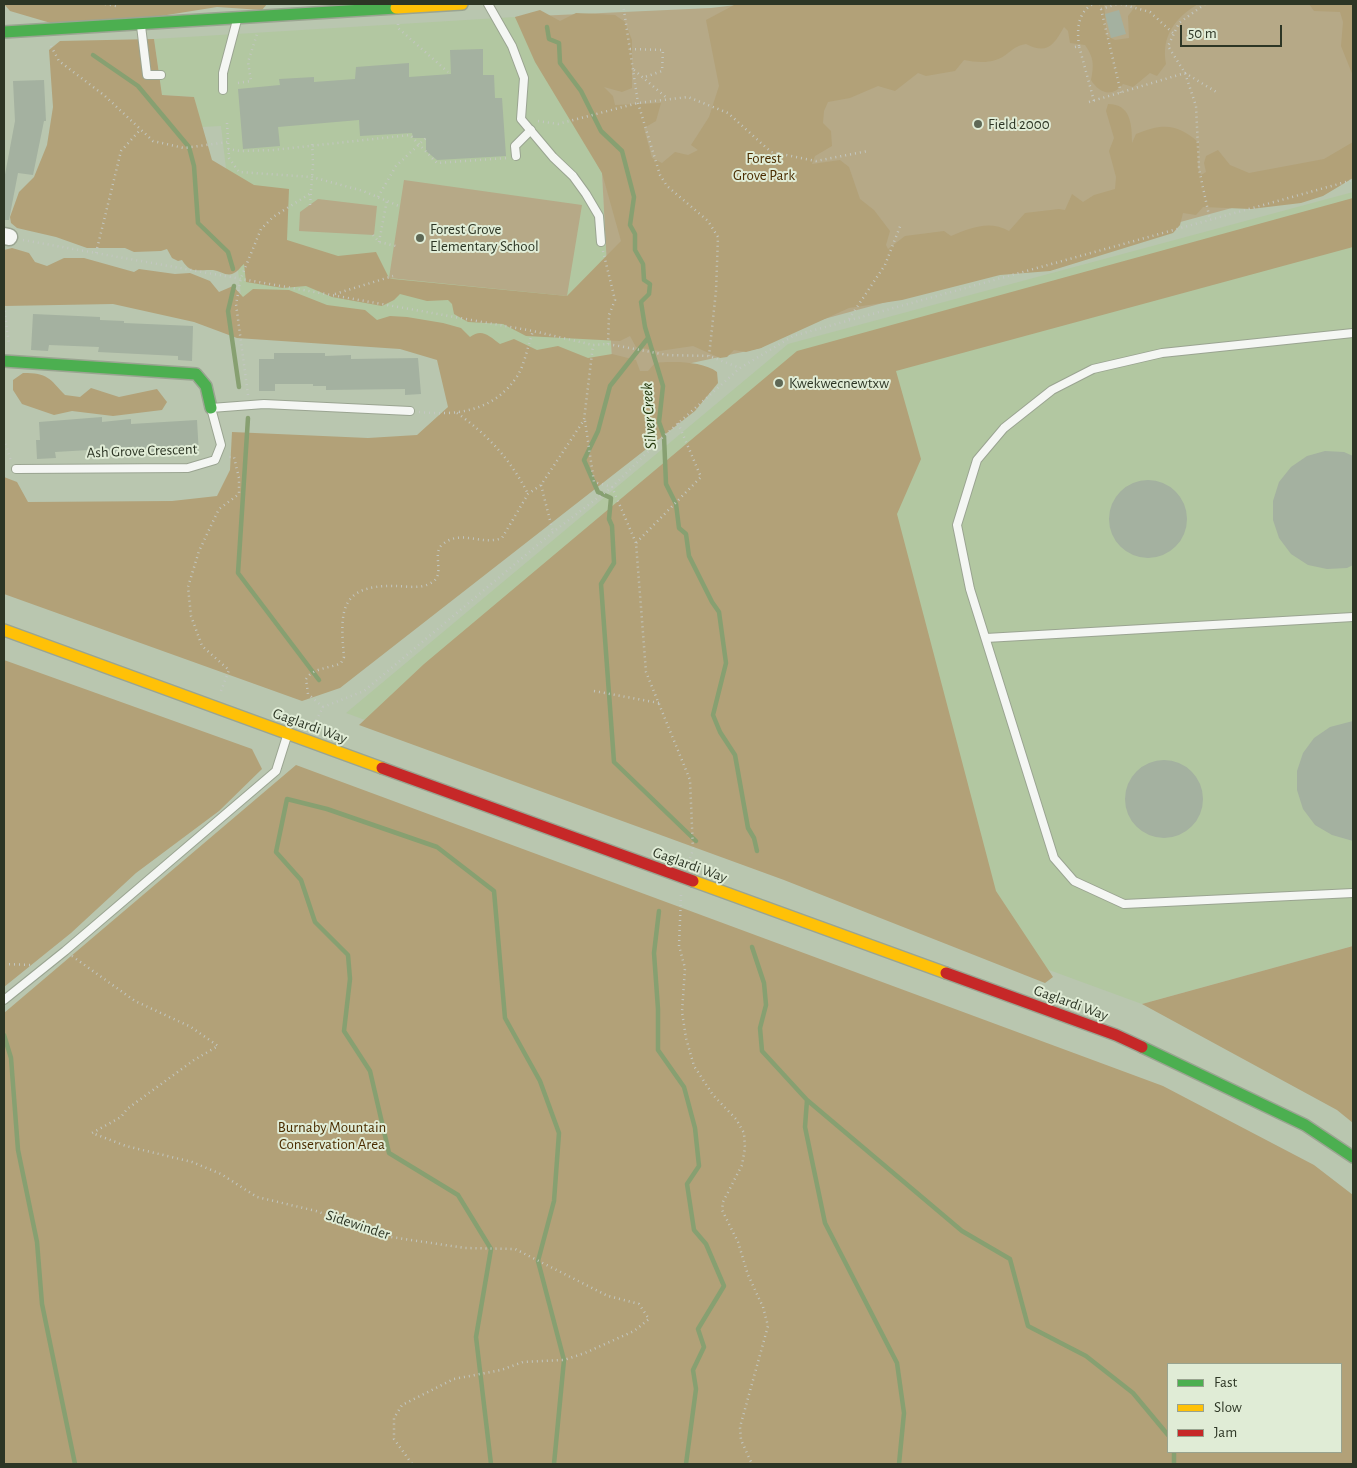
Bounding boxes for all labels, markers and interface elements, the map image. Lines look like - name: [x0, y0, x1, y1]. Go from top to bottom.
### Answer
- scale bar: [1182, 15, 1284, 47]
- text: 50 m: [1188, 26, 1217, 41]
- place label: Field 2000: [988, 115, 1050, 133]
- marker: Field 2000: [972, 118, 984, 130]
- park label: Forest Grove Park: [733, 149, 795, 184]
- place label: Forest Grove Elementary School: [430, 220, 539, 255]
- marker: Forest Grove Elementary School: [414, 232, 426, 244]
- place label: Kwekwecnewtxw: [789, 374, 889, 392]
- marker: Kwekwecnewtxw: [773, 377, 785, 389]
- water label: Silver Creek: [637, 382, 661, 450]
- street label: Ash Grove Crescent: [86, 440, 198, 462]
- street label: Gaglardi Way: [270, 704, 350, 748]
- street label: Gaglardi Way: [650, 843, 730, 887]
- street label: Gaglardi Way: [1031, 981, 1111, 1025]
- park label: Burnaby Mountain Conservation Area: [278, 1118, 386, 1153]
- street label: Sidewinder: [324, 1206, 392, 1244]
- legend: [1167, 1363, 1342, 1453]
- text: Fast: [1214, 1375, 1237, 1390]
- text: Slow: [1214, 1400, 1242, 1415]
- text: Jam: [1214, 1425, 1237, 1440]

